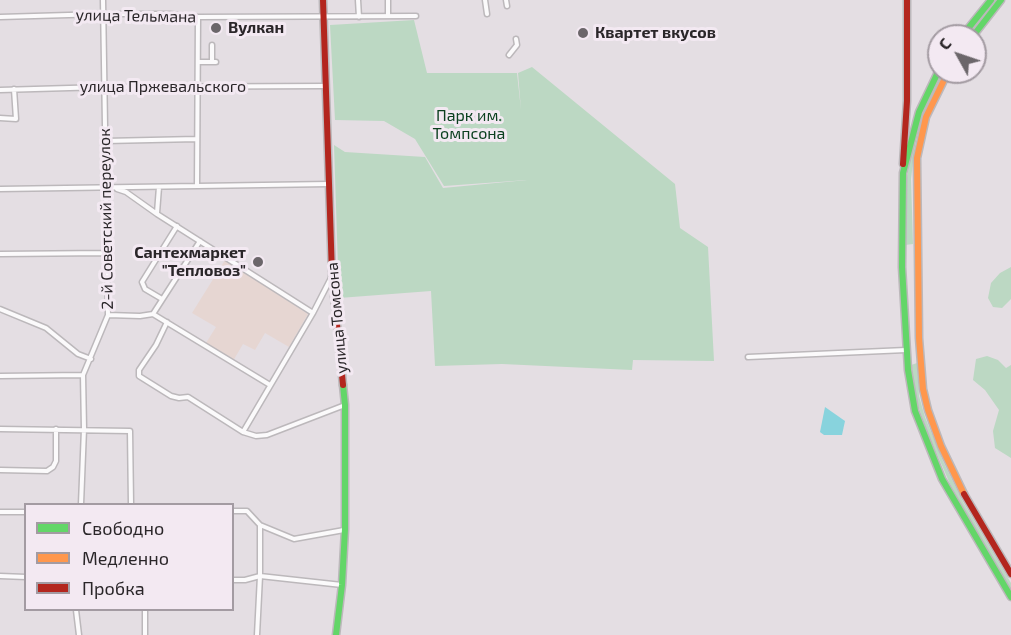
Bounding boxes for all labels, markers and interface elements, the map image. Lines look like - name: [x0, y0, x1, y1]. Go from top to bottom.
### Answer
- street label: улица Тельмана: [76, 5, 196, 27]
- place label: Вулкан: [228, 18, 284, 38]
- marker: Вулкан: [209, 21, 223, 35]
- place label: Квартет вкусов: [595, 23, 716, 43]
- north arrow: [927, 24, 987, 84]
- marker: Квартет вкусов: [576, 26, 590, 40]
- text: С: [934, 34, 955, 53]
- street label: улица Пржевальского: [80, 77, 246, 97]
- park label: Парк им. Томпсона: [433, 106, 505, 144]
- street label: 2-й Советский переулок: [95, 128, 117, 310]
- place label: Сантехмаркет "Тепловоз": [134, 243, 246, 281]
- marker: Сантехмаркет "Тепловоз": [251, 255, 265, 269]
- street label: улица Томсона: [323, 261, 351, 375]
- legend: [24, 503, 234, 611]
- text: Свободно: [82, 517, 164, 539]
- text: Медленно: [82, 547, 169, 569]
- text: Пробка: [82, 577, 145, 599]

